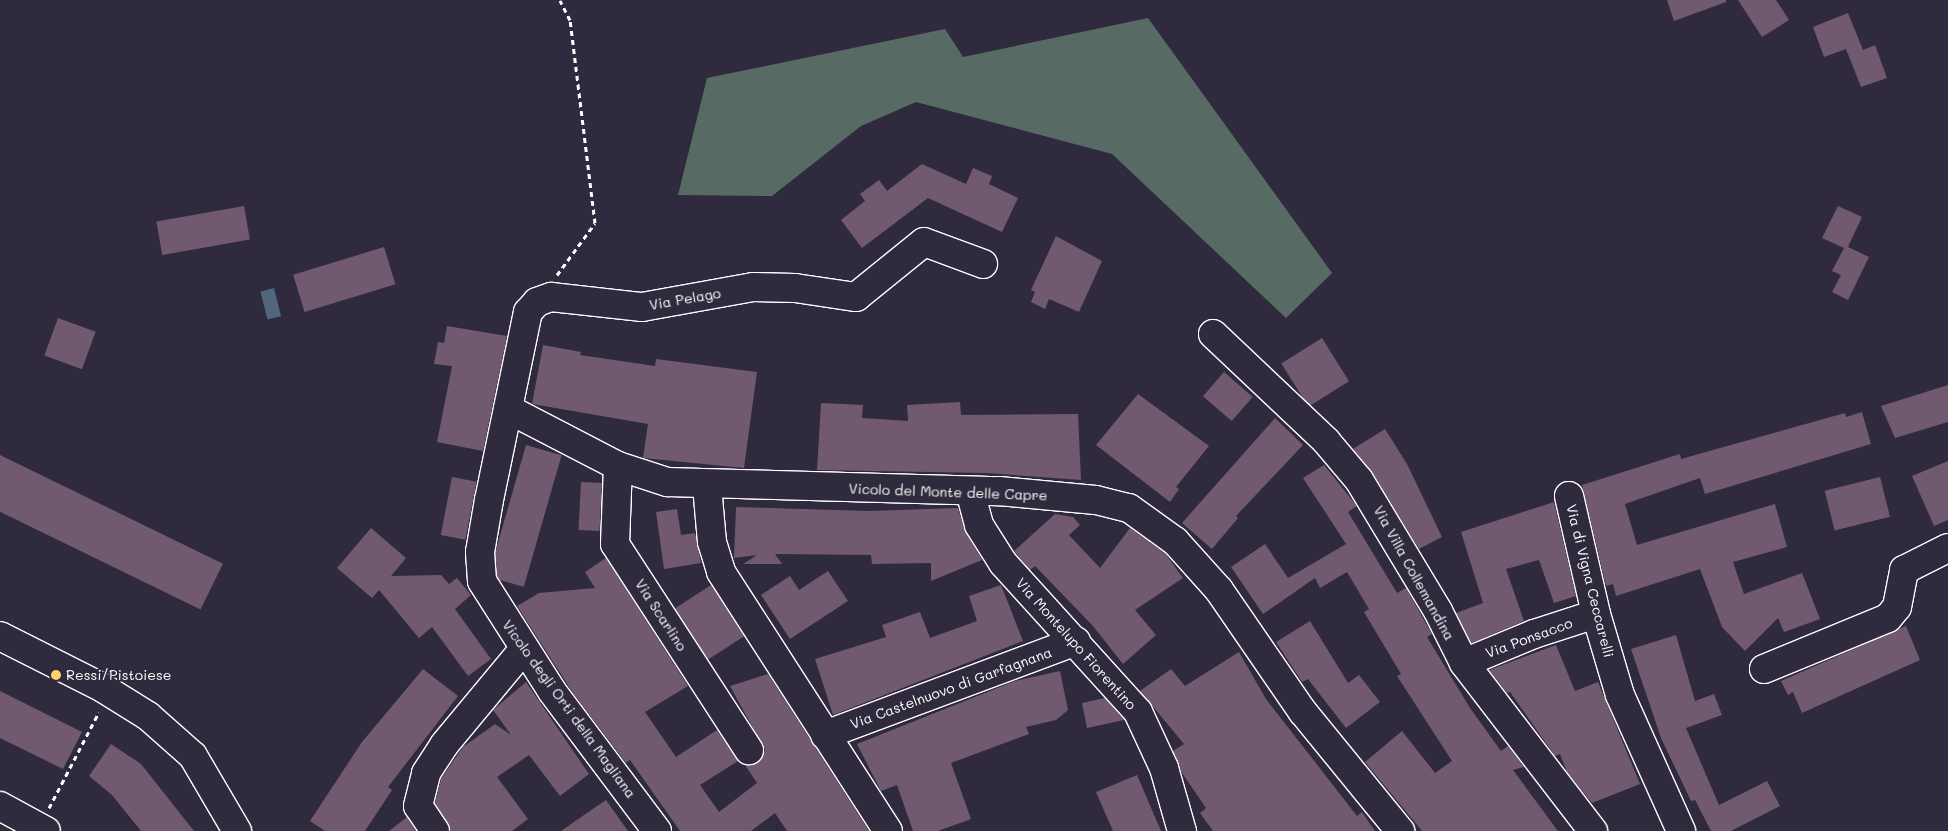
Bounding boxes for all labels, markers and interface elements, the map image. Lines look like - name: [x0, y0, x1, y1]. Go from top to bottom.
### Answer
- street label: Via Pelago: [648, 284, 722, 314]
- street label: Vicolo del Monte delle Capre: [848, 480, 1048, 504]
- street label: Via Villa Collemandina: [1370, 503, 1458, 643]
- street label: Via di Vigna Ceccarelli: [1563, 503, 1617, 659]
- street label: Via Montelupo Fiorentino: [1012, 575, 1140, 713]
- street label: Via Scarlino: [632, 576, 690, 654]
- street label: Via Ponsacco: [1483, 614, 1575, 662]
- street label: Vicolo degli Orti della Magliana: [499, 617, 639, 801]
- street label: Via Castelnuovo di Garfagnana: [848, 644, 1054, 732]
- place label: Ressi/Pistoiese: [66, 667, 171, 683]
- marker: Ressi/Pistoiese: [50, 669, 62, 681]

